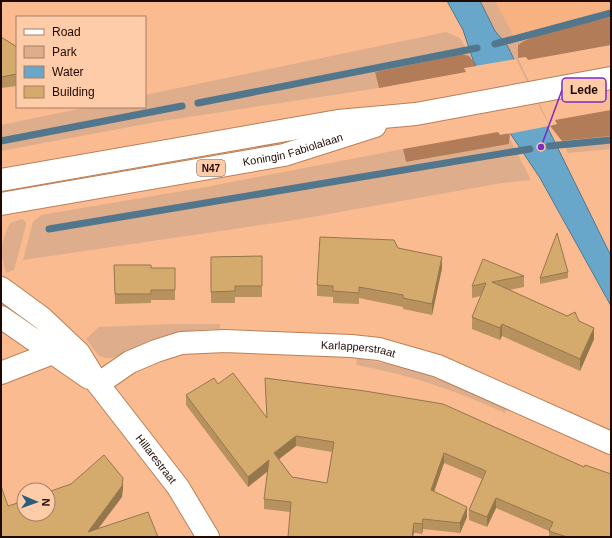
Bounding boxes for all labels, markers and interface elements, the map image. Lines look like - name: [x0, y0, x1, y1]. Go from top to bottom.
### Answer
- legend: [16, 16, 146, 108]
- text: Road: [52, 25, 81, 39]
- text: Park: [52, 45, 78, 59]
- text: Water: [52, 65, 84, 79]
- callout: Lede: [562, 78, 606, 102]
- text: Lede: [570, 83, 598, 97]
- text: Building: [52, 85, 95, 99]
- street label: Koningin Fabiolalaan: [242, 131, 344, 168]
- road number: N47: [197, 160, 225, 176]
- street label: Karlapperstraat: [321, 339, 397, 359]
- street label: Hillarestraat: [133, 432, 179, 486]
- north arrow: [16, 482, 56, 522]
- text: N: [40, 498, 52, 507]

